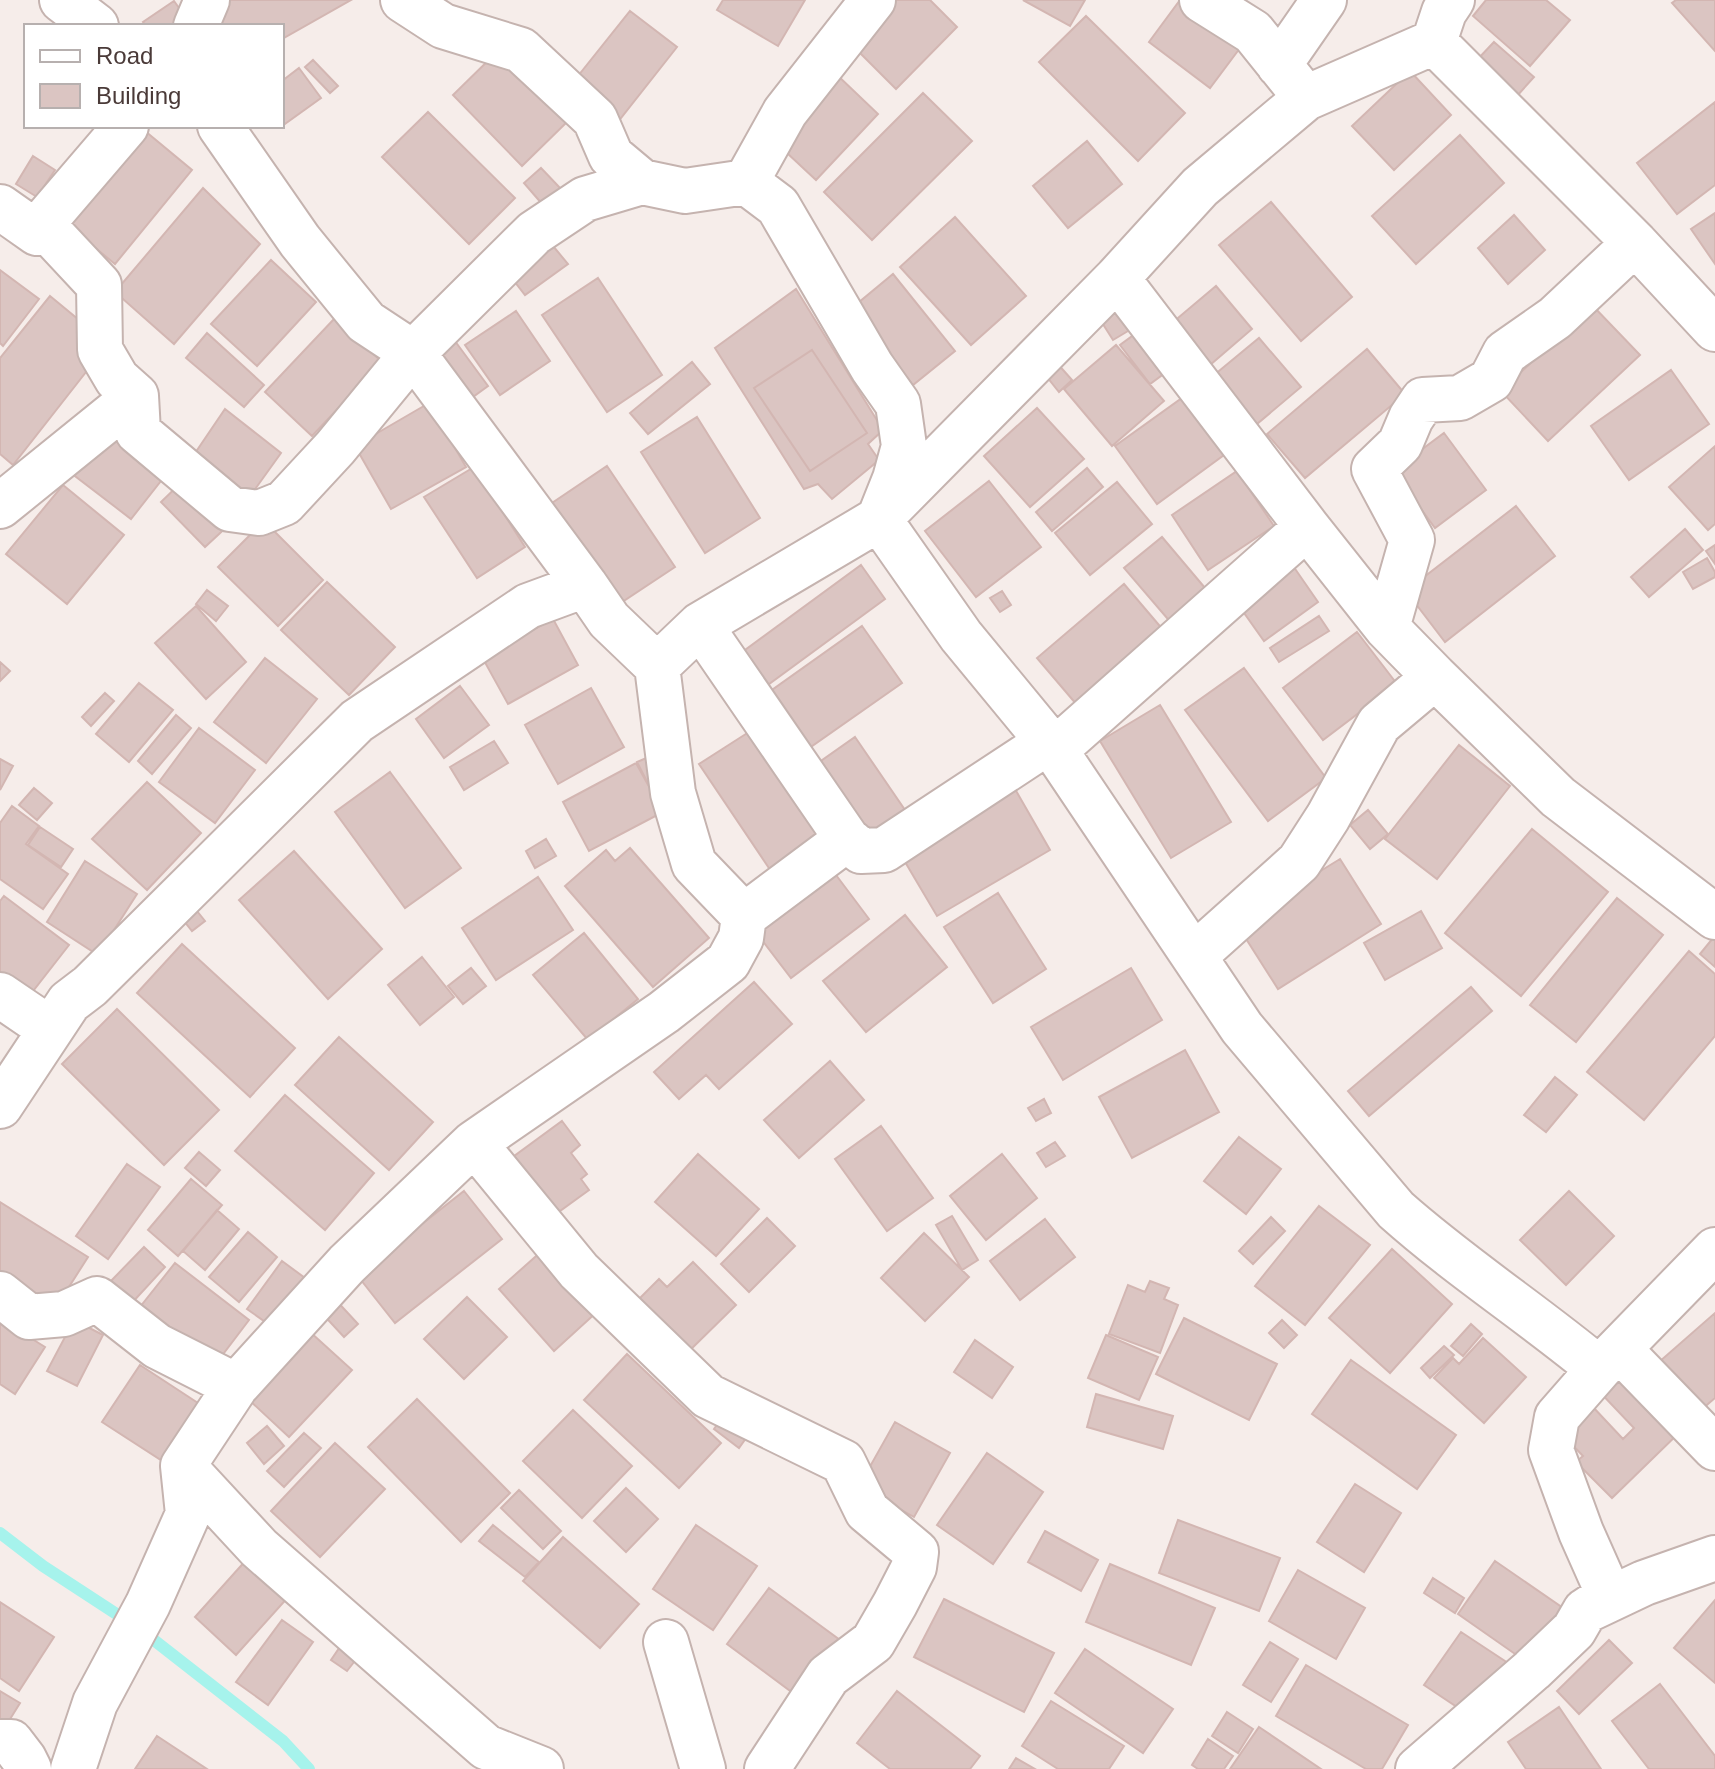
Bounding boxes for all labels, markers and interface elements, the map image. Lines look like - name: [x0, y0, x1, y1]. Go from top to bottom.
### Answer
- legend: [24, 24, 284, 128]
- text: Road: [96, 42, 153, 69]
- text: Building: [96, 82, 181, 109]

